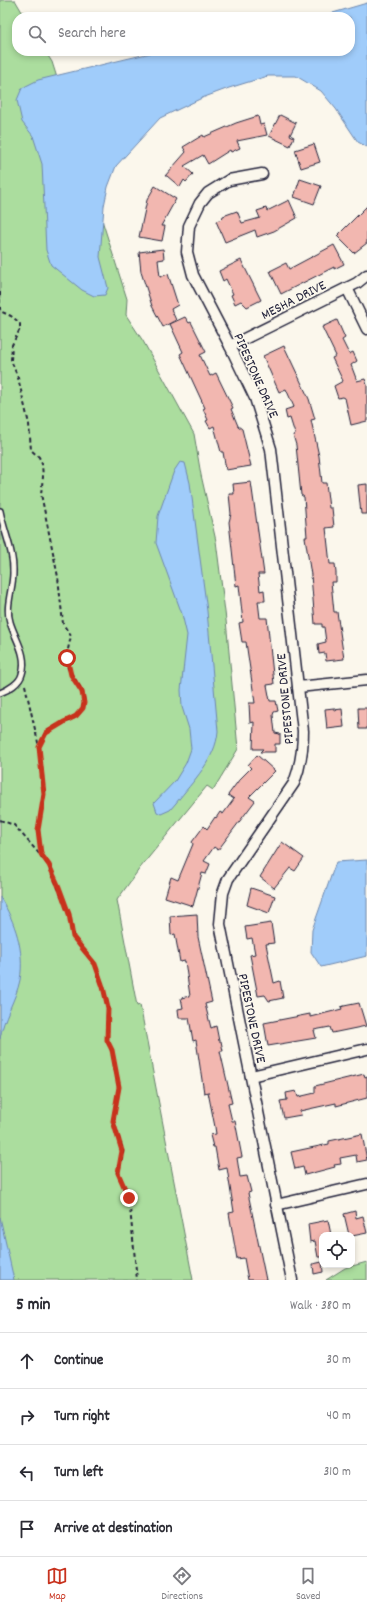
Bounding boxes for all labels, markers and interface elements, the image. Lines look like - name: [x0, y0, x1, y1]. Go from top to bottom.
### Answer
- search box: [12, 12, 355, 56]
- icon: search: [26, 23, 48, 45]
- text: Search here: [58, 23, 126, 45]
- street label: MESHA DRIVE: [258, 276, 330, 326]
- street label: PIPESTONE DRIVE: [227, 330, 283, 422]
- route start: [58, 649, 76, 667]
- street label: PIPESTONE DRIVE: [272, 652, 300, 745]
- street label: PIPESTONE DRIVE: [232, 972, 270, 1066]
- route end: [120, 1189, 138, 1207]
- map controls: [319, 1232, 355, 1268]
- button: locate: [319, 1232, 355, 1268]
- text: 5 min: [16, 1294, 50, 1318]
- text: Walk · 380 m: [290, 1297, 351, 1316]
- icon: ahead: [16, 1350, 38, 1372]
- text: Continue: [54, 1350, 103, 1372]
- text: 30 m: [326, 1351, 351, 1370]
- icon: right: [16, 1406, 38, 1428]
- text: Turn right: [54, 1406, 110, 1428]
- text: 40 m: [327, 1407, 351, 1426]
- icon: left: [16, 1462, 38, 1484]
- text: Turn left: [54, 1462, 103, 1484]
- text: 310 m: [323, 1463, 351, 1482]
- icon: arrive: [16, 1518, 38, 1540]
- text: Arrive at destination: [54, 1518, 172, 1540]
- tab: Map: [46, 1565, 68, 1605]
- tab: Directions: [161, 1565, 203, 1605]
- tab: Saved: [296, 1565, 321, 1605]

